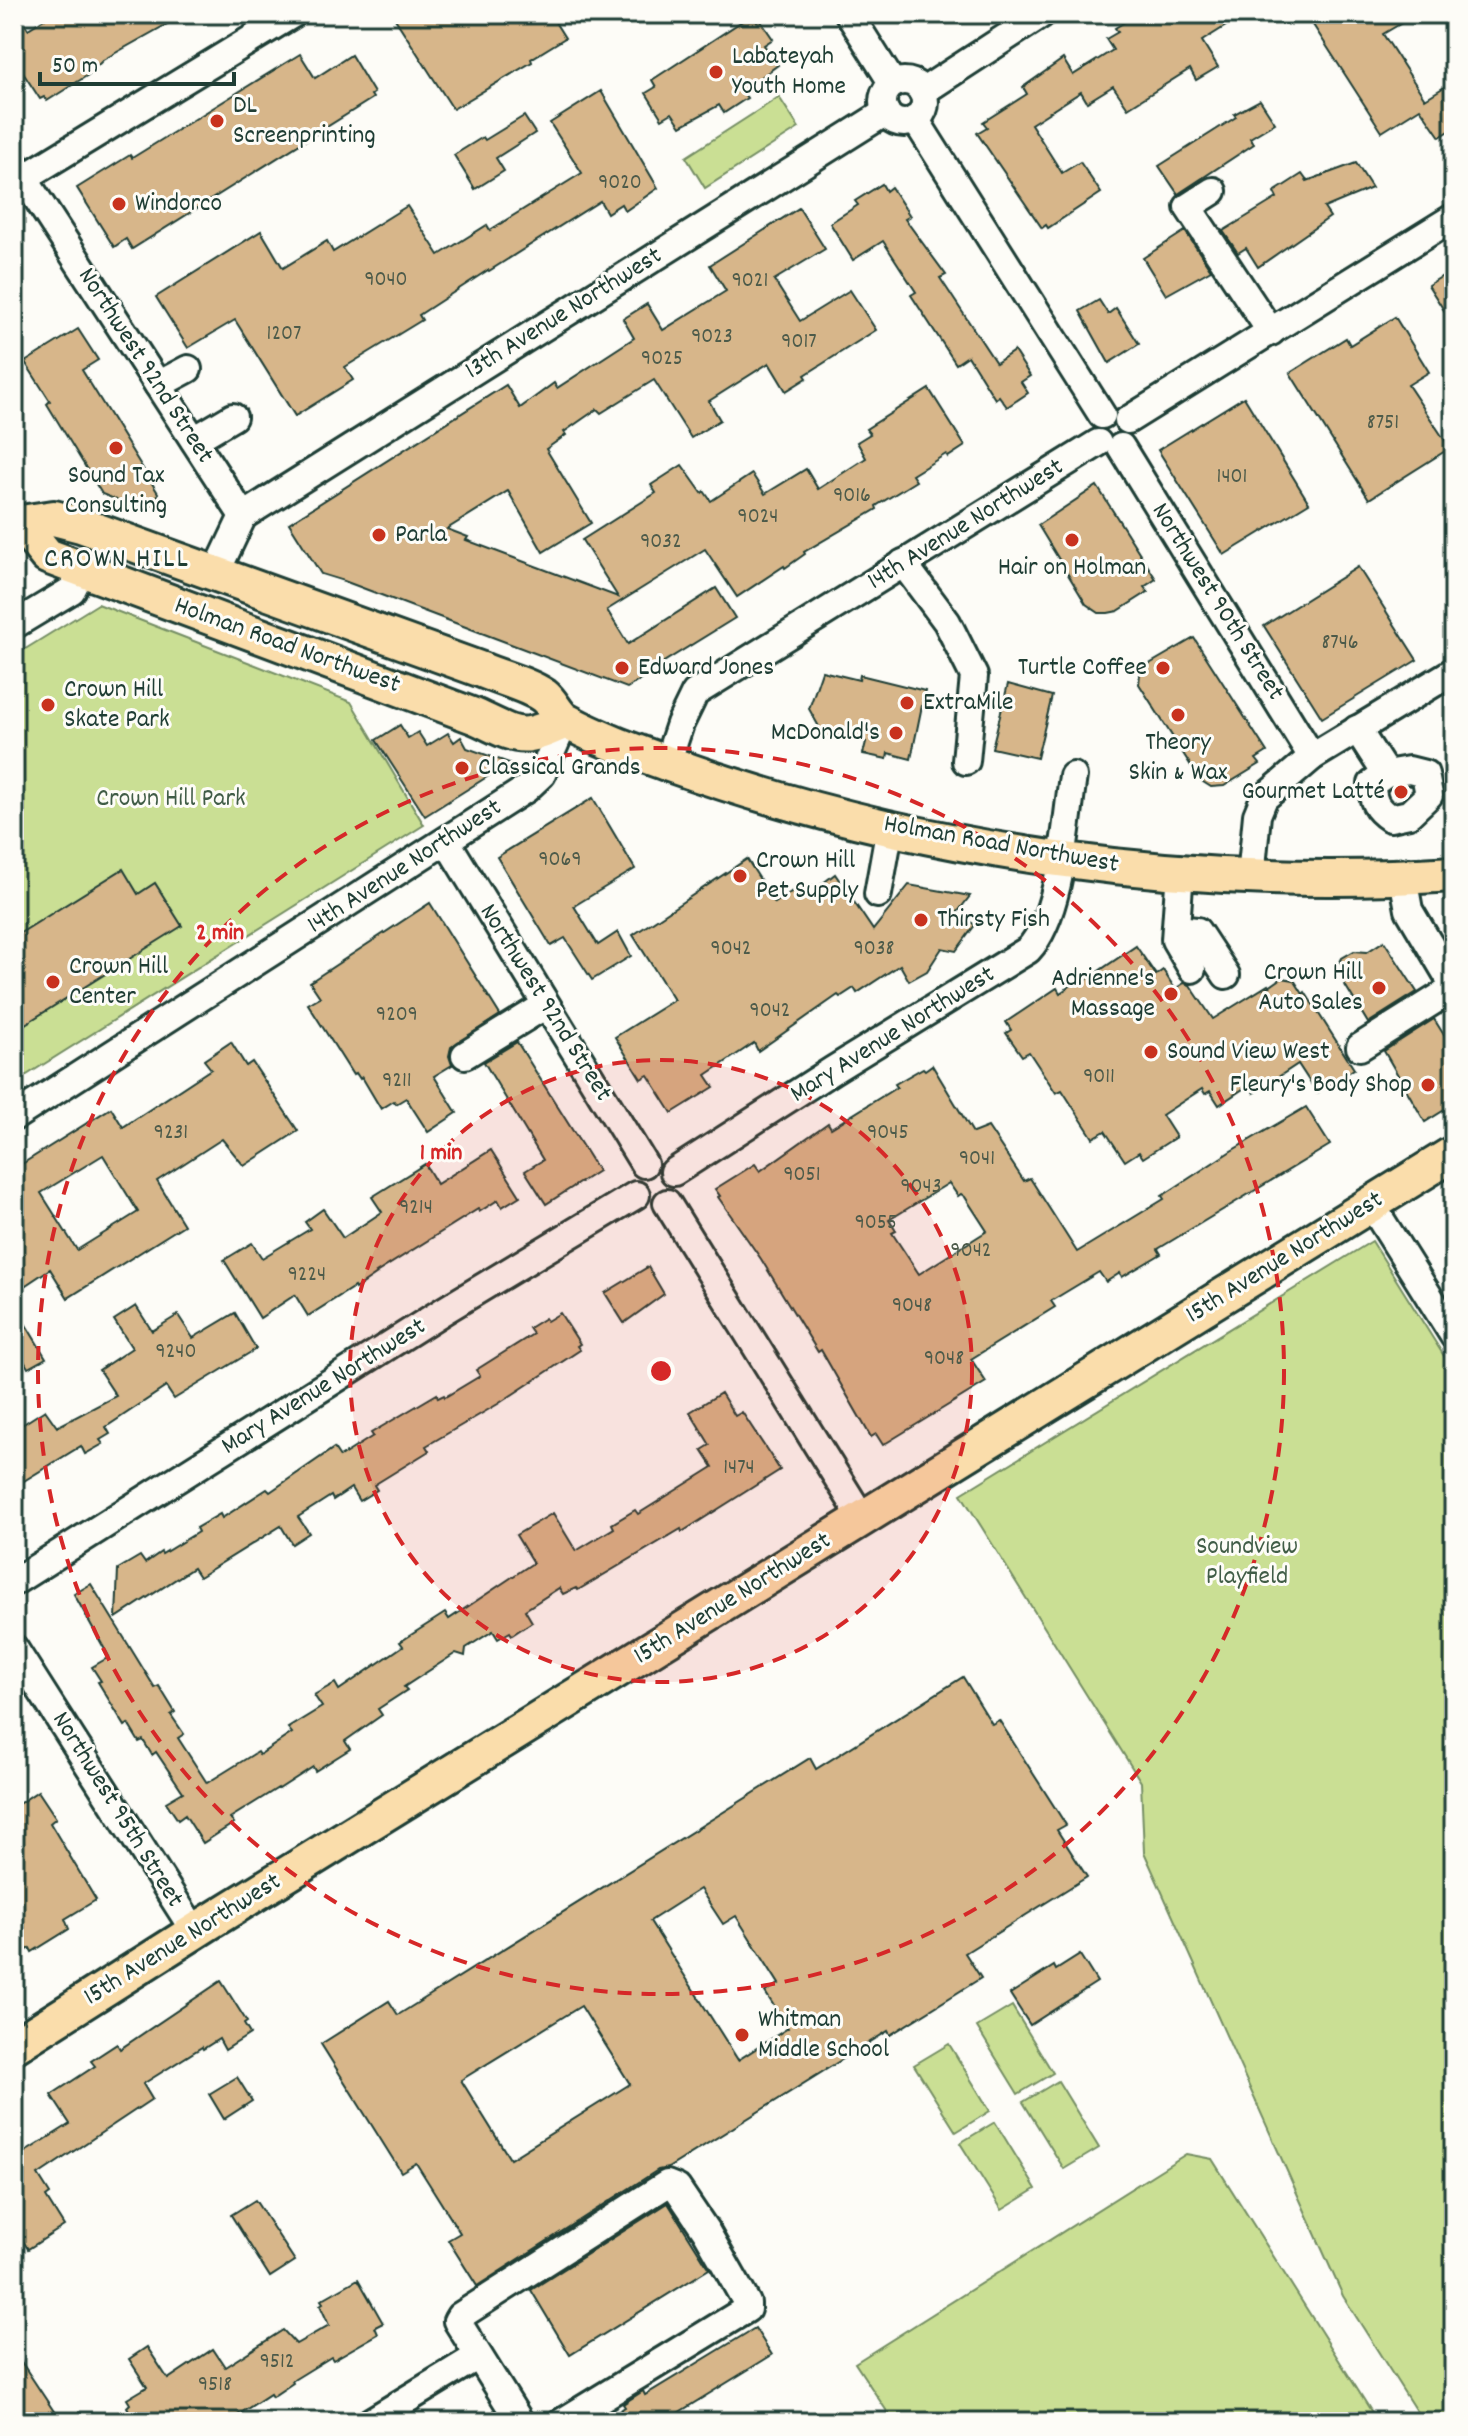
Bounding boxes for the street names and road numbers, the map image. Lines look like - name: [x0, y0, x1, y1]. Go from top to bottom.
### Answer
- street label: 13th Avenue Northwest: [458, 238, 670, 390]
- street label: Northwest 92nd Street: [68, 261, 223, 472]
- street label: 14th Avenue Northwest: [861, 449, 1072, 600]
- street label: Northwest 90th Street: [1141, 496, 1293, 708]
- street label: Holman Road Northwest: [169, 588, 406, 704]
- street label: 14th Avenue Northwest: [300, 790, 510, 944]
- street label: Holman Road Northwest: [881, 806, 1122, 884]
- street label: Northwest 92nd Street: [469, 897, 621, 1109]
- street label: Mary Avenue Northwest: [784, 957, 1003, 1113]
- street label: 15th Avenue Northwest: [1179, 1182, 1391, 1334]
- street label: Mary Avenue Northwest: [215, 1309, 434, 1465]
- street label: 15th Avenue Northwest: [627, 1523, 839, 1675]
- street label: Northwest 95th Street: [42, 1705, 192, 1915]
- street label: 15th Avenue Northwest: [77, 1864, 289, 2016]

